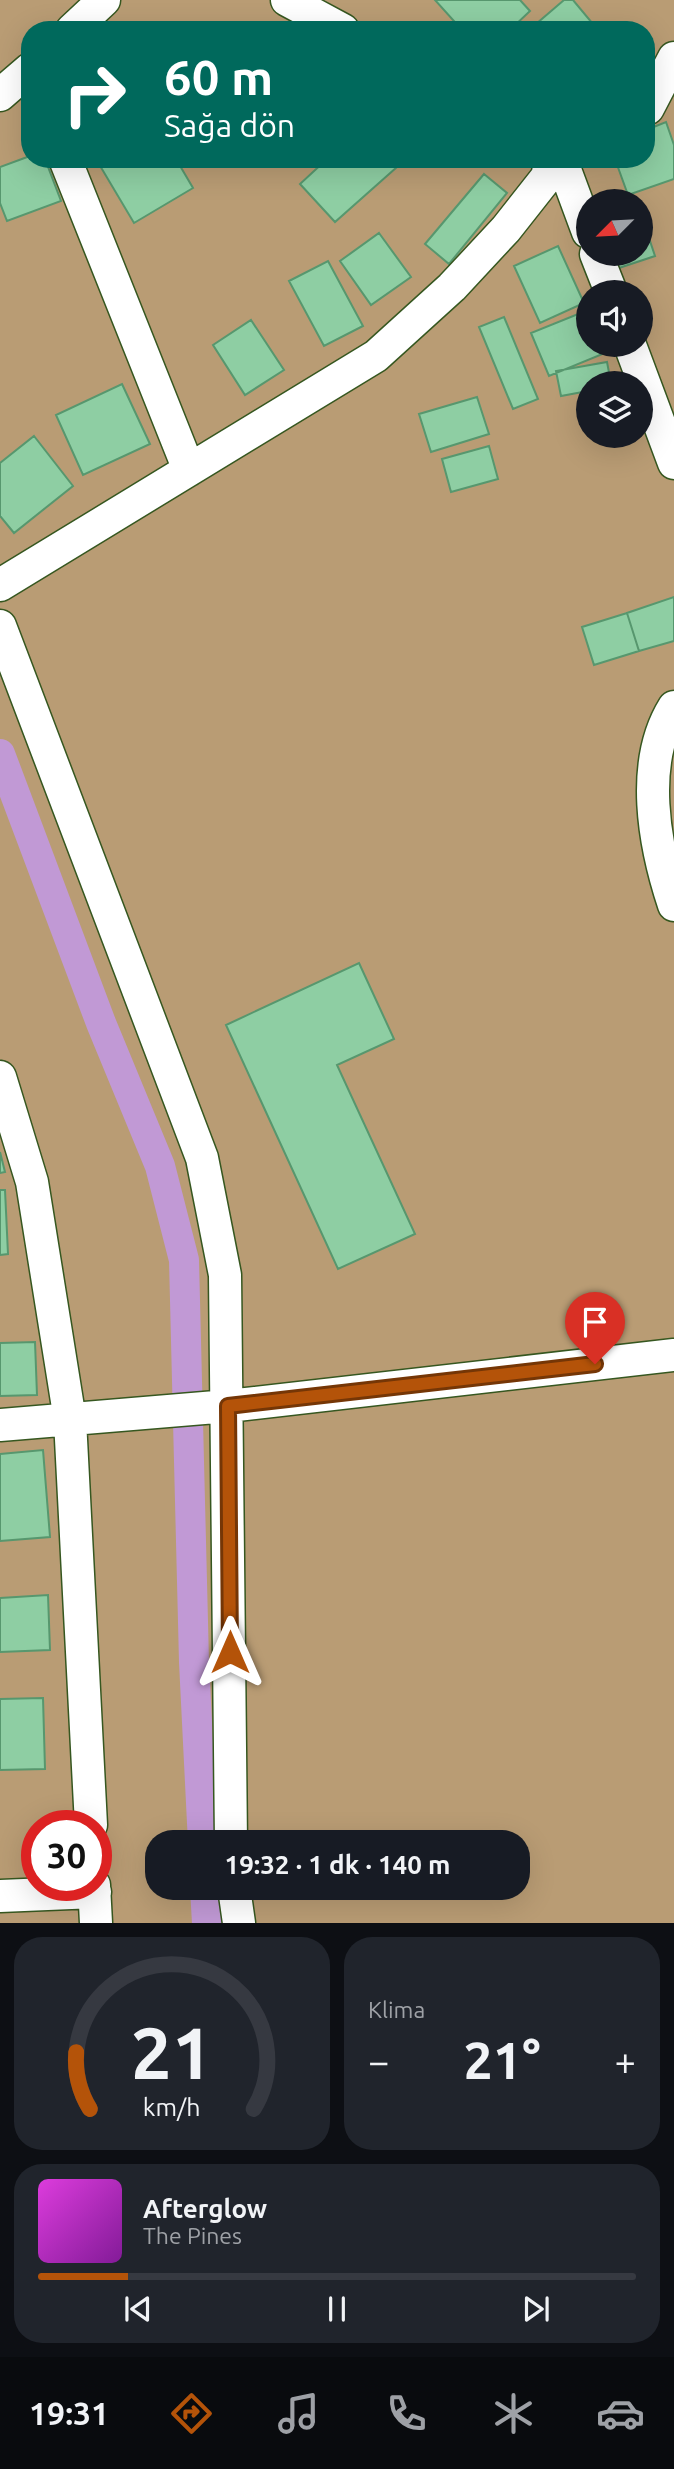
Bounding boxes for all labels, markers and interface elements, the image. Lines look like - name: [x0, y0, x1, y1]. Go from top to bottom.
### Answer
- icon: right: [49, 49, 140, 140]
- text: 60 m: [164, 49, 273, 104]
- text: Sağa dön: [164, 107, 295, 143]
- north arrow: [576, 189, 653, 266]
- map controls: [576, 189, 653, 448]
- button: sound: [576, 280, 653, 357]
- button: layers: [576, 371, 653, 448]
- pin: [565, 1292, 625, 1364]
- icon: arrive: [576, 1303, 614, 1341]
- position arrow: [193, 1615, 267, 1689]
- speed limit sign: 30: [21, 1810, 112, 1901]
- text: 19:32 · 1 dk · 140 m: [224, 1850, 451, 1879]
- text: Klima: [368, 1997, 425, 2022]
- text: 21: [131, 2012, 213, 2094]
- text: 21°: [463, 2031, 541, 2089]
- text: −: [368, 2040, 389, 2082]
- text: +: [615, 2040, 636, 2082]
- text: km/h: [143, 2093, 201, 2121]
- text: Afterglow: [143, 2194, 267, 2223]
- text: The Pines: [143, 2223, 242, 2248]
- icon: previous: [119, 2290, 157, 2328]
- icon: pause: [318, 2290, 356, 2328]
- icon: next: [517, 2290, 555, 2328]
- icon: directions: [167, 2389, 216, 2438]
- icon: music: [274, 2389, 323, 2438]
- icon: phone: [382, 2389, 431, 2438]
- icon: climate: [489, 2389, 538, 2438]
- icon: car: [596, 2389, 645, 2438]
- text: 19:31: [29, 2395, 109, 2431]

